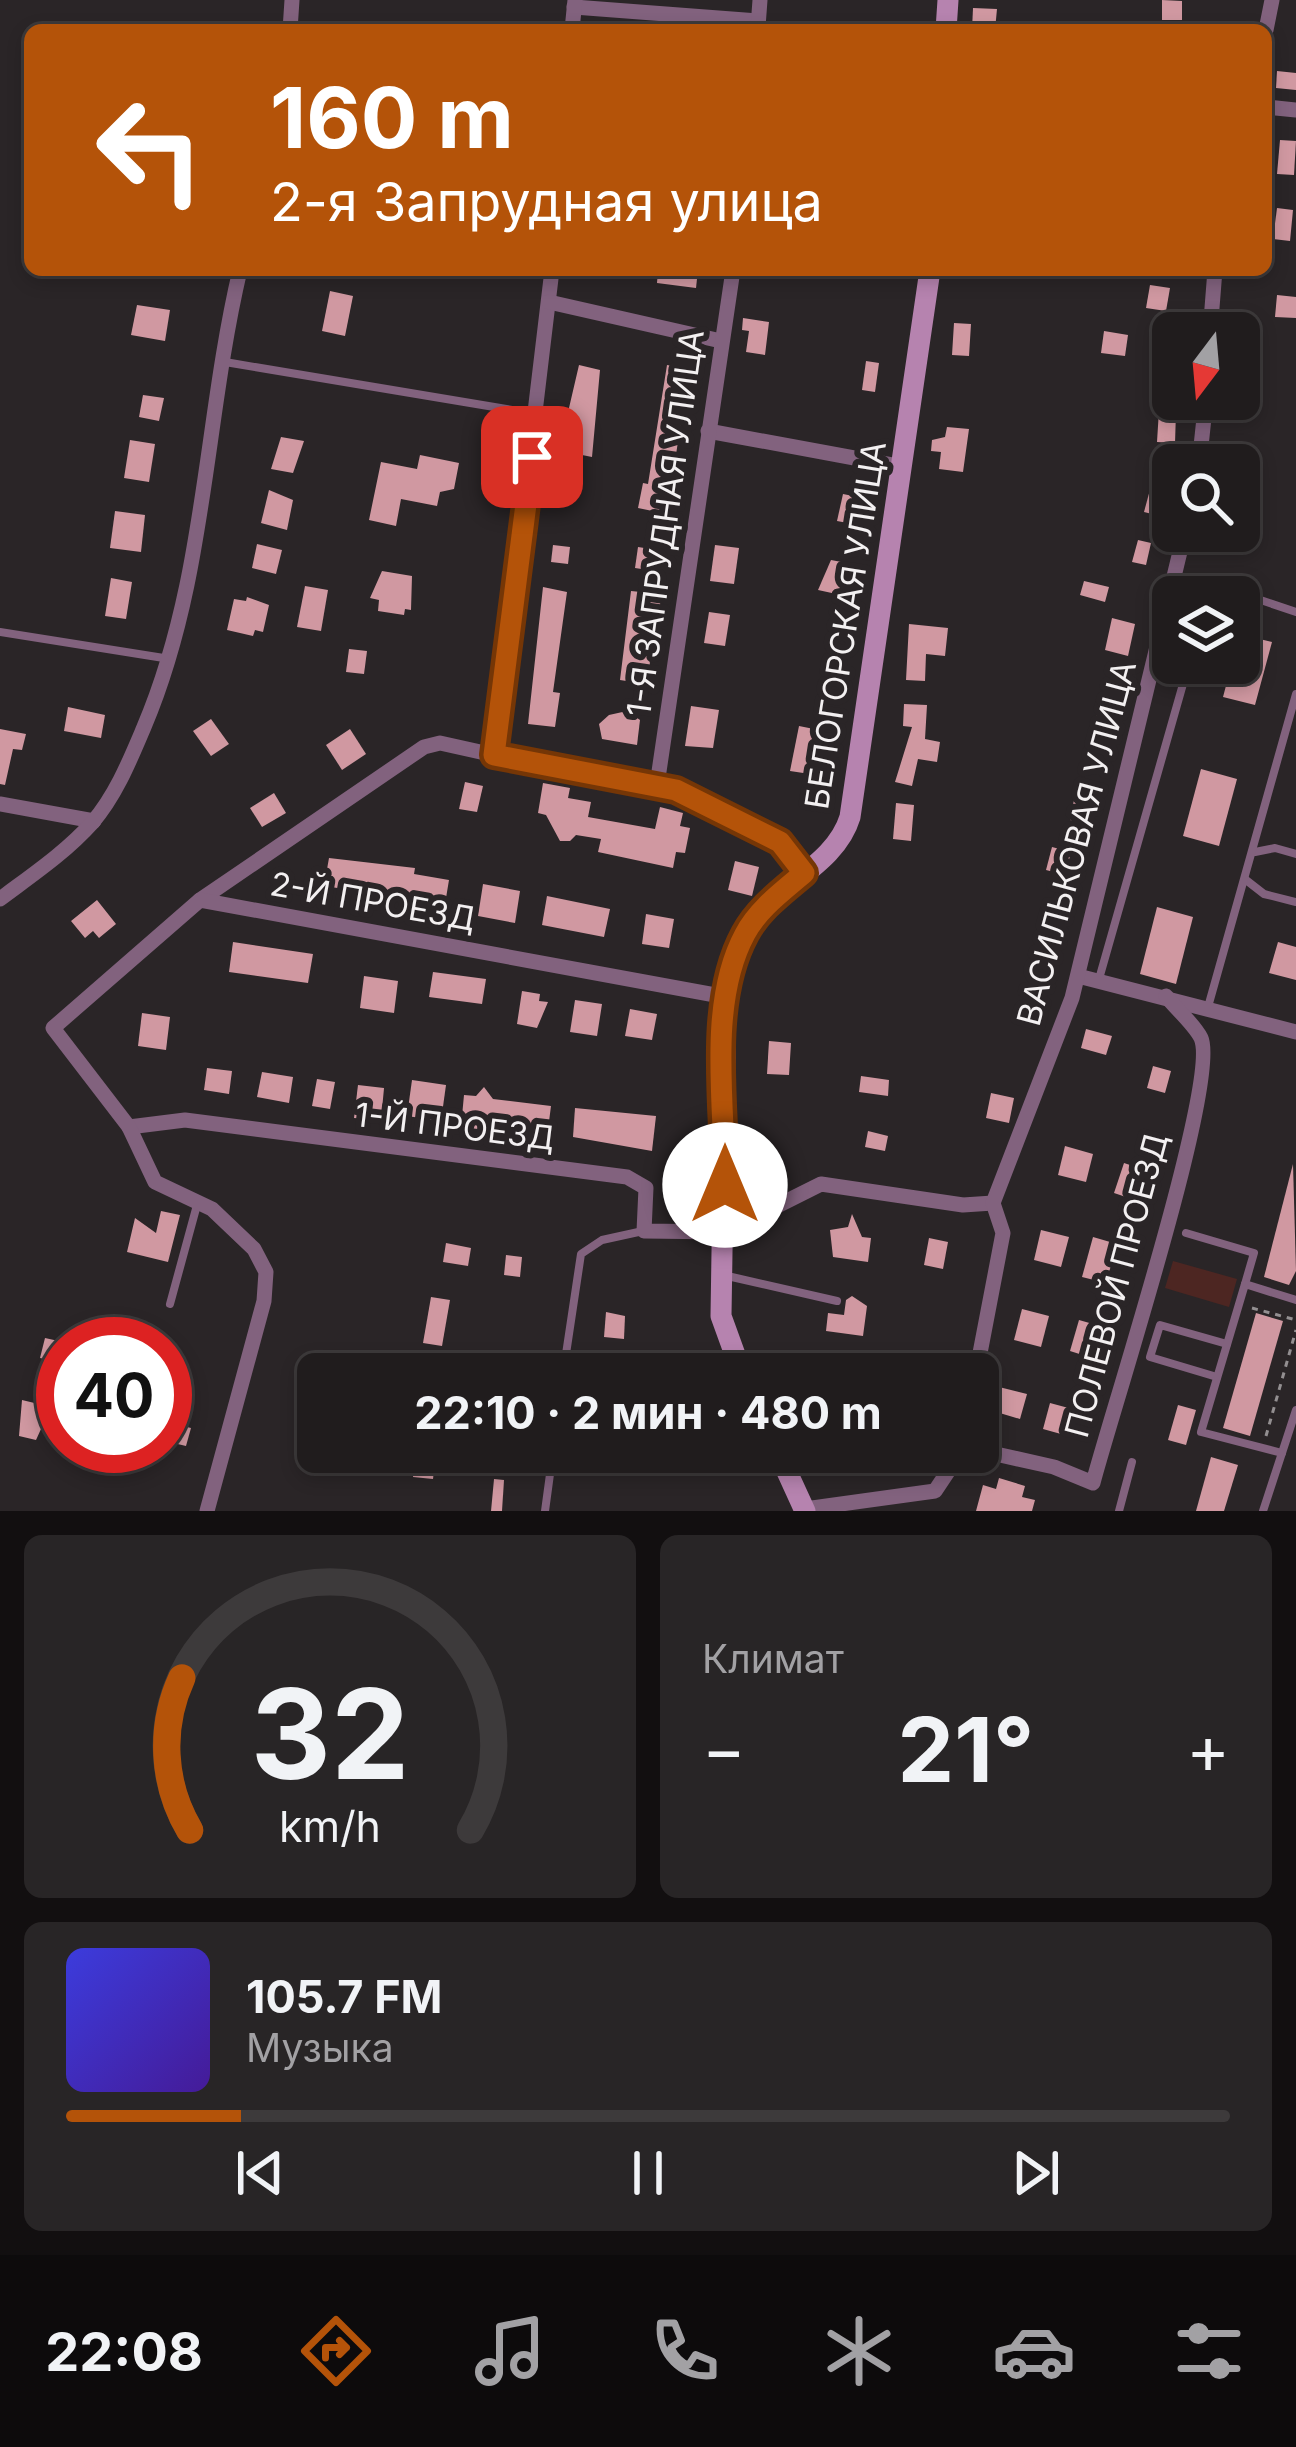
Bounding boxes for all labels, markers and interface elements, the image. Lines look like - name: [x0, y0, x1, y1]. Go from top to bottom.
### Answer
- text: 160 m: [270, 67, 514, 168]
- icon: left: [72, 72, 228, 228]
- text: 2-я Запрудная улица: [270, 169, 823, 234]
- north arrow: [1152, 312, 1260, 420]
- map controls: [1152, 312, 1260, 684]
- street label: 1-Я ЗАПРУДНАЯ УЛИЦА: [618, 327, 712, 719]
- pin: [481, 406, 583, 508]
- icon: arrive: [499, 424, 565, 490]
- street label: БЕЛОГОРСКАЯ УЛИЦА: [796, 438, 894, 812]
- button: search: [1152, 444, 1260, 552]
- button: layers: [1152, 576, 1260, 684]
- street label: ВАСИЛЬКОВАЯ УЛИЦА: [1008, 656, 1144, 1030]
- street label: 2-Й ПРОЕЗД: [267, 863, 479, 939]
- street label: 1-Й ПРОЕЗД: [353, 1094, 557, 1158]
- position arrow: [662, 1122, 788, 1248]
- street label: ПОЛЕВОЙ ПРОЕЗД: [1056, 1128, 1176, 1442]
- speed limit sign: 40: [36, 1317, 192, 1473]
- text: 22:10 · 2 мин · 480 m: [414, 1385, 882, 1440]
- text: Климат: [702, 1635, 844, 1682]
- text: 32: [250, 1658, 410, 1809]
- text: 21°: [898, 1695, 1034, 1804]
- text: −: [702, 1709, 746, 1789]
- text: +: [1186, 1709, 1230, 1789]
- text: km/h: [279, 1799, 381, 1851]
- text: 105.7 FM: [246, 1969, 443, 2024]
- text: Музыка: [246, 2024, 394, 2071]
- icon: previous: [227, 2140, 293, 2206]
- icon: pause: [615, 2140, 681, 2206]
- icon: next: [1003, 2140, 1069, 2206]
- icon: directions: [294, 2309, 378, 2393]
- icon: music: [468, 2309, 552, 2393]
- icon: phone: [643, 2309, 727, 2393]
- icon: climate: [817, 2309, 901, 2393]
- icon: car: [992, 2309, 1076, 2393]
- icon: filters: [1167, 2309, 1251, 2393]
- text: 22:08: [45, 2319, 203, 2384]

